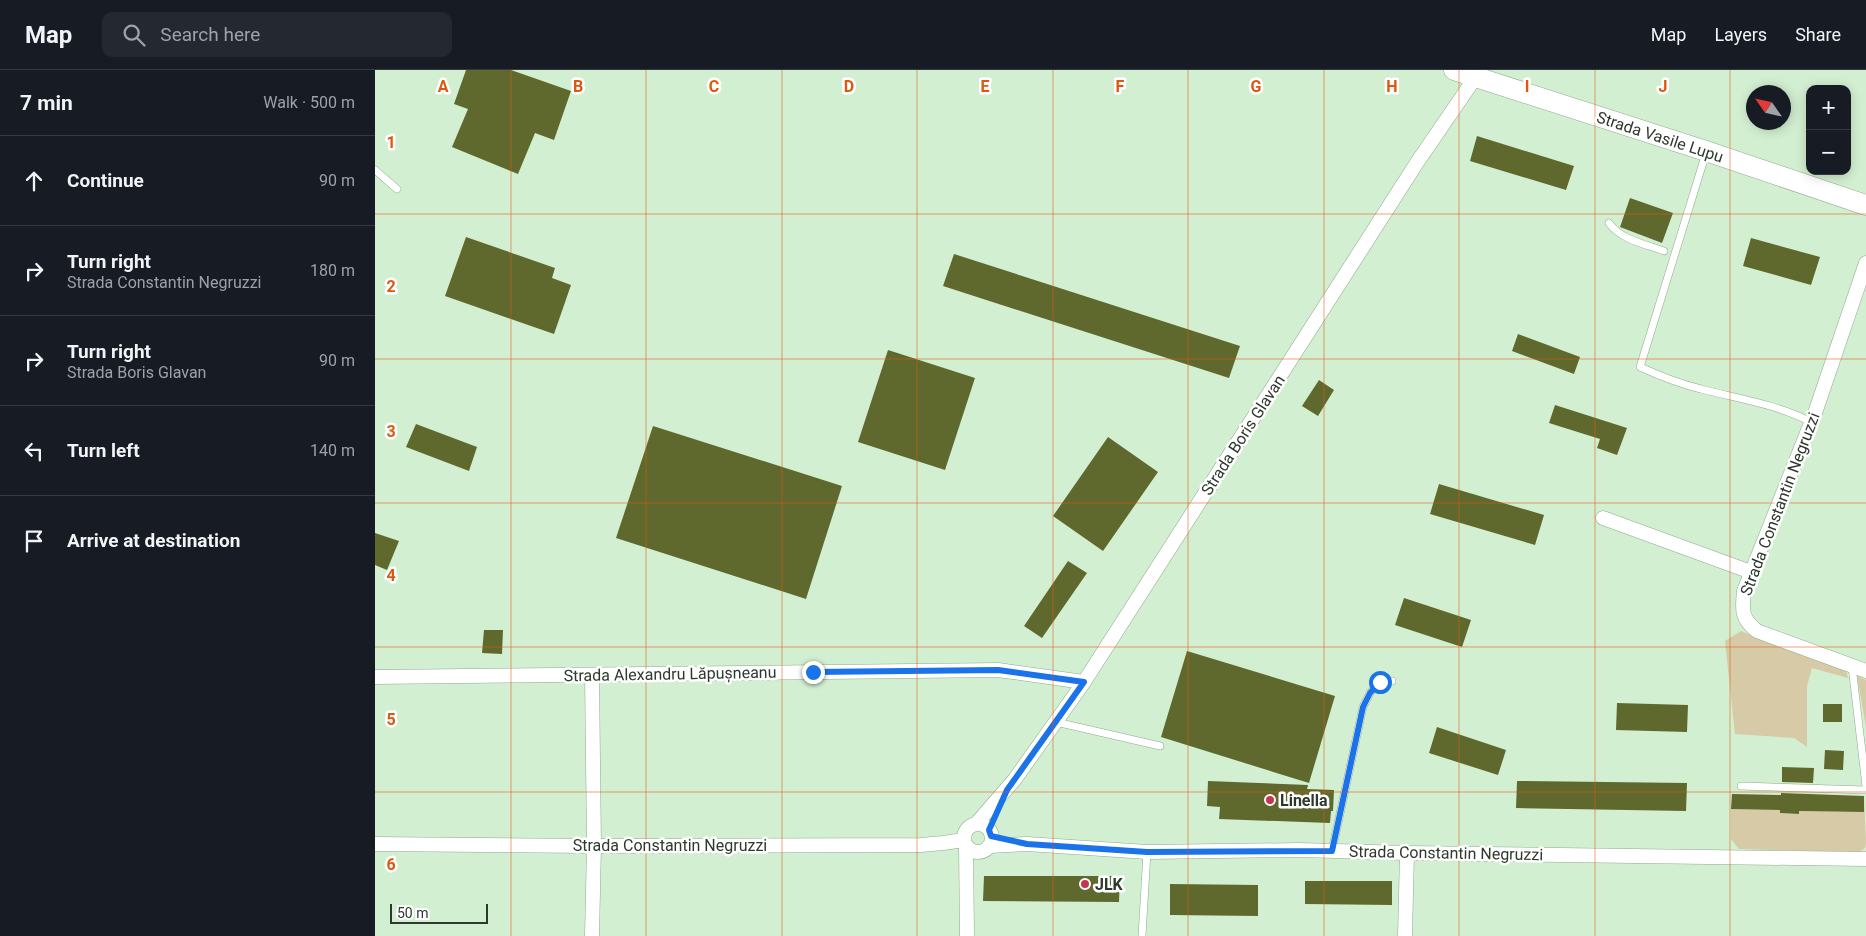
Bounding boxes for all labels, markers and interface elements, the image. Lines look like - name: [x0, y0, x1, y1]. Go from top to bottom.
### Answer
- search box: [102, 12, 452, 57]
- text: Map: [25, 21, 72, 49]
- icon: search: [120, 21, 148, 49]
- text: Search here: [160, 23, 260, 46]
- text: Map: [1651, 24, 1686, 45]
- text: Layers: [1714, 24, 1767, 45]
- text: Share: [1795, 24, 1841, 45]
- text: A: [438, 77, 449, 96]
- text: B: [573, 77, 583, 96]
- text: C: [709, 77, 719, 96]
- text: D: [844, 77, 854, 96]
- text: E: [981, 77, 990, 96]
- text: F: [1116, 77, 1125, 96]
- text: G: [1251, 77, 1262, 96]
- text: H: [1386, 77, 1398, 96]
- text: I: [1525, 77, 1529, 96]
- text: J: [1659, 77, 1667, 96]
- north arrow: [1746, 85, 1791, 130]
- map controls: [1806, 85, 1851, 175]
- button: +: [1806, 85, 1851, 130]
- text: 7 min: [20, 91, 73, 115]
- text: Walk · 500 m: [263, 93, 355, 112]
- street label: Strada Vasile Lupu: [1594, 108, 1726, 166]
- button: −: [1806, 130, 1851, 175]
- text: 1: [386, 133, 396, 152]
- icon: ahead: [20, 167, 48, 195]
- text: Continue: [67, 169, 144, 192]
- text: 90 m: [319, 171, 355, 190]
- text: Turn right: [67, 250, 151, 273]
- icon: right: [20, 257, 48, 285]
- text: 180 m: [310, 261, 355, 280]
- text: Strada Constantin Negruzzi: [67, 273, 261, 292]
- text: 2: [386, 277, 396, 296]
- text: Turn right: [67, 340, 151, 363]
- icon: right: [20, 347, 48, 375]
- text: 90 m: [319, 351, 355, 370]
- text: Strada Boris Glavan: [67, 363, 206, 382]
- street label: Strada Boris Glavan: [1197, 371, 1289, 499]
- street label: Strada Constantin Negruzzi: [1736, 410, 1824, 598]
- text: 3: [386, 422, 396, 441]
- icon: left: [20, 437, 48, 465]
- text: Turn left: [67, 439, 140, 462]
- text: 140 m: [310, 441, 355, 460]
- icon: arrive: [20, 527, 48, 555]
- text: Arrive at destination: [67, 529, 240, 552]
- text: 4: [386, 566, 396, 585]
- route end: [802, 661, 825, 684]
- street label: Strada Alexandru Lăpușneanu: [563, 663, 777, 686]
- route start: [1369, 671, 1392, 694]
- text: 5: [386, 710, 396, 729]
- place label: Linella: [1280, 791, 1328, 810]
- marker: Linella: [1264, 794, 1276, 806]
- street label: Strada Constantin Negruzzi: [573, 836, 767, 855]
- street label: Strada Constantin Negruzzi: [1349, 842, 1543, 864]
- text: 6: [386, 855, 396, 874]
- place label: JLK: [1095, 875, 1124, 894]
- marker: JLK: [1079, 878, 1091, 890]
- scale bar: [390, 901, 487, 924]
- text: 50 m: [397, 905, 429, 921]

